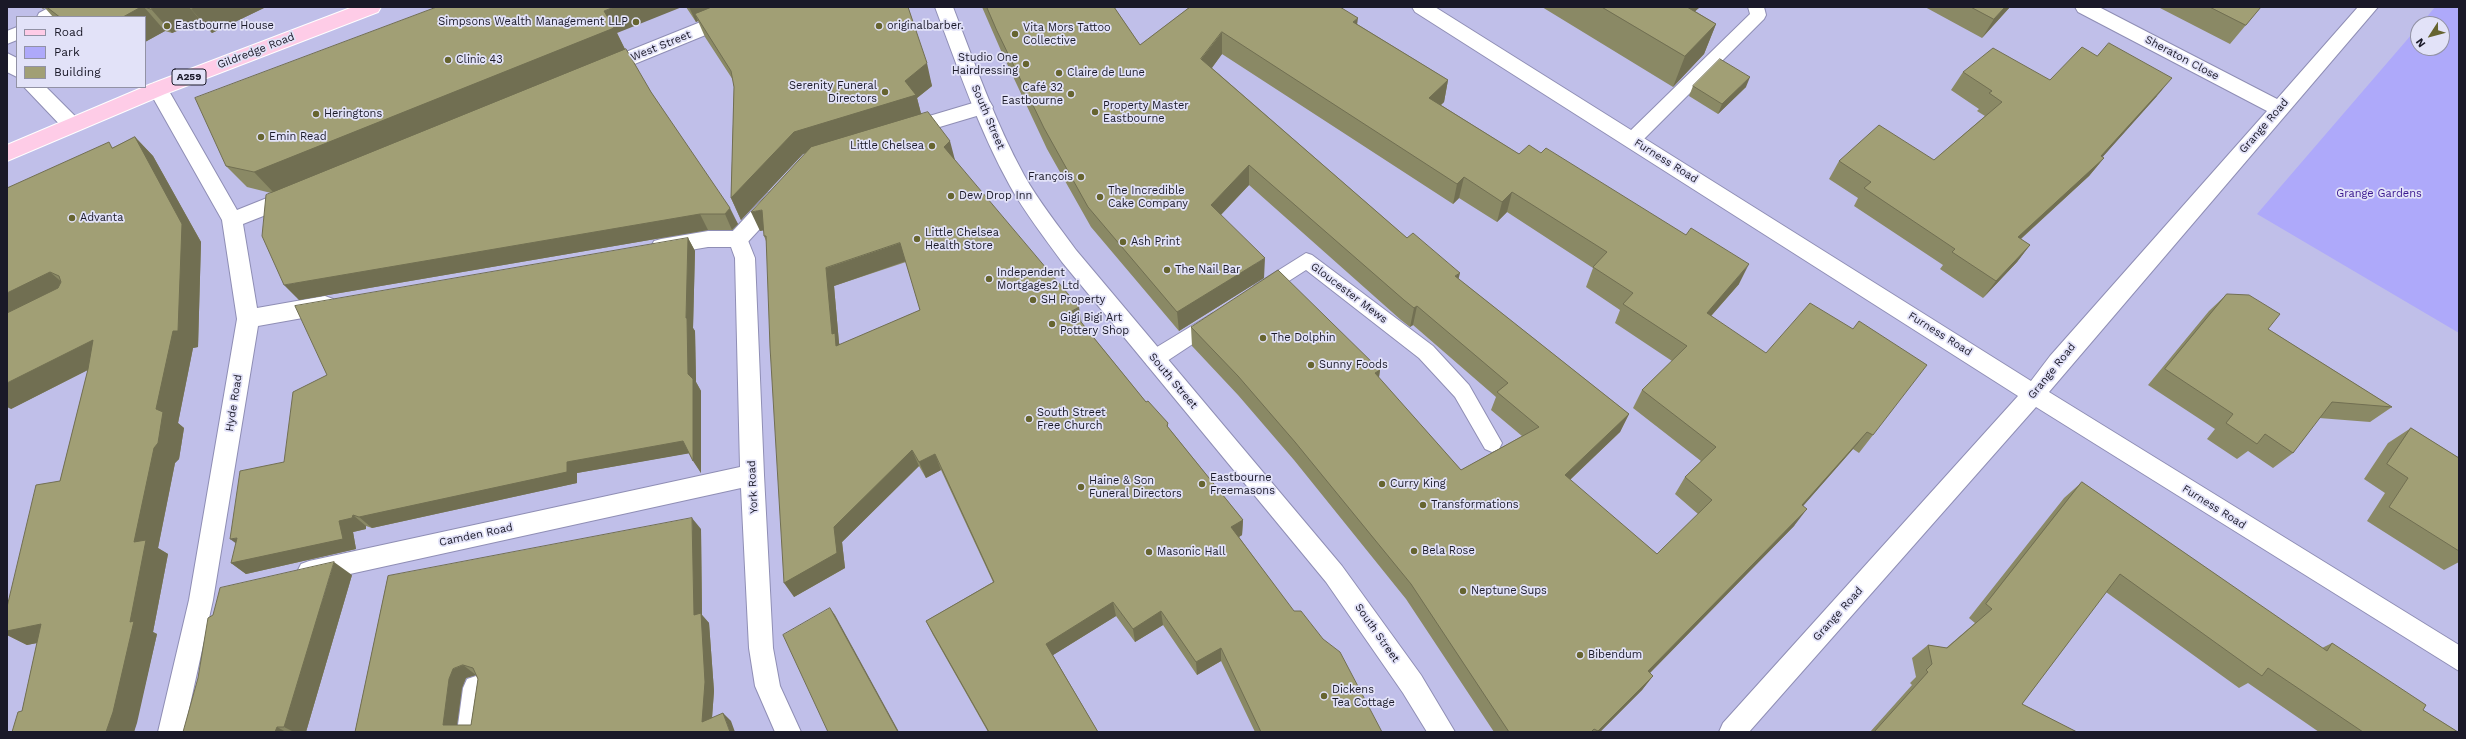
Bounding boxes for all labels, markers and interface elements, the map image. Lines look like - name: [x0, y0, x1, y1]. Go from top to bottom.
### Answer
- place label: Simpsons Wealth Management LLP: [438, 15, 628, 29]
- legend: [16, 16, 146, 88]
- north arrow: [2410, 16, 2450, 56]
- marker: Simpsons Wealth Management LLP: [631, 17, 641, 27]
- place label: Eastbourne House: [175, 19, 274, 33]
- place label: originalbarber.: [887, 19, 964, 33]
- marker: Eastbourne House: [162, 21, 172, 31]
- marker: originalbarber.: [874, 21, 884, 31]
- place label: Vita Mors Tattoo Collective: [1023, 21, 1111, 47]
- text: Road: [54, 25, 83, 39]
- street label: West Street: [629, 28, 693, 64]
- marker: Vita Mors Tattoo Collective: [1010, 29, 1020, 39]
- street label: Gildredge Road: [216, 30, 296, 72]
- street label: Sheraton Close: [2143, 33, 2221, 83]
- text: N: [2413, 36, 2428, 50]
- text: Park: [54, 45, 80, 59]
- place label: Studio One Hairdressing: [952, 51, 1018, 77]
- place label: Clinic 43: [456, 53, 503, 67]
- marker: Clinic 43: [443, 55, 453, 65]
- marker: Studio One Hairdressing: [1021, 59, 1031, 69]
- text: Building: [54, 65, 101, 79]
- place label: Claire de Lune: [1067, 66, 1145, 80]
- marker: Claire de Lune: [1054, 68, 1064, 78]
- road number: A259: [172, 69, 206, 85]
- place label: Serenity Funeral Directors: [789, 79, 877, 105]
- place label: Café 32 Eastbourne: [1001, 81, 1063, 107]
- street label: South Street: [968, 83, 1008, 151]
- marker: Serenity Funeral Directors: [880, 87, 890, 97]
- marker: Café 32 Eastbourne: [1066, 89, 1076, 99]
- street label: Grange Road: [2237, 96, 2291, 156]
- place label: Property Master Eastbourne: [1103, 99, 1189, 125]
- place label: Heringtons: [324, 107, 382, 121]
- marker: Property Master Eastbourne: [1090, 107, 1100, 117]
- marker: Heringtons: [311, 109, 321, 119]
- place label: Emin Read: [269, 130, 327, 144]
- marker: Emin Read: [256, 132, 266, 142]
- street label: Furness Road: [1632, 136, 1700, 186]
- place label: Little Chelsea: [850, 139, 924, 153]
- marker: Little Chelsea: [927, 141, 937, 151]
- place label: François: [1028, 170, 1073, 184]
- marker: François: [1076, 172, 1086, 182]
- place label: The Incredible Cake Company: [1108, 184, 1188, 210]
- park label: Grange Gardens: [2336, 187, 2422, 201]
- place label: Dew Drop Inn: [959, 189, 1032, 203]
- marker: Dew Drop Inn: [946, 191, 956, 201]
- marker: The Incredible Cake Company: [1095, 192, 1105, 202]
- place label: Advanta: [80, 211, 123, 225]
- marker: Advanta: [67, 213, 77, 223]
- place label: Little Chelsea Health Store: [925, 226, 999, 252]
- marker: Little Chelsea Health Store: [912, 234, 922, 244]
- place label: Ash Print: [1131, 235, 1180, 249]
- marker: Ash Print: [1118, 237, 1128, 247]
- street label: Gloucester Mews: [1308, 260, 1390, 326]
- place label: The Nail Bar: [1175, 263, 1241, 277]
- marker: The Nail Bar: [1162, 265, 1172, 275]
- place label: Independent Mortgages2 Ltd: [997, 266, 1080, 292]
- marker: Independent Mortgages2 Ltd: [984, 274, 994, 284]
- place label: SH Property: [1041, 293, 1105, 307]
- marker: SH Property: [1028, 295, 1038, 305]
- street label: Furness Road: [1906, 309, 1974, 359]
- place label: Gigi Bigi Art Pottery Shop: [1060, 311, 1129, 337]
- marker: Gigi Bigi Art Pottery Shop: [1047, 319, 1057, 329]
- place label: The Dolphin: [1271, 331, 1336, 345]
- marker: The Dolphin: [1258, 333, 1268, 343]
- street label: Grange Road: [2025, 340, 2079, 402]
- street label: South Street: [1146, 350, 1200, 412]
- place label: Sunny Foods: [1319, 358, 1388, 372]
- marker: Sunny Foods: [1306, 360, 1316, 370]
- street label: Hyde Road: [223, 374, 245, 432]
- place label: South Street Free Church: [1037, 406, 1106, 432]
- marker: South Street Free Church: [1024, 414, 1034, 424]
- street label: York Road: [745, 460, 761, 514]
- place label: Eastbourne Freemasons: [1210, 471, 1275, 497]
- place label: Haine & Son Funeral Directors: [1089, 474, 1182, 500]
- place label: Curry King: [1390, 477, 1446, 491]
- marker: Eastbourne Freemasons: [1197, 479, 1207, 489]
- marker: Curry King: [1377, 479, 1387, 489]
- marker: Haine & Son Funeral Directors: [1076, 482, 1086, 492]
- street label: Furness Road: [2180, 482, 2248, 532]
- place label: Transformations: [1431, 498, 1519, 512]
- marker: Transformations: [1418, 500, 1428, 510]
- street label: Camden Road: [438, 521, 514, 549]
- place label: Bela Rose: [1422, 544, 1475, 558]
- place label: Masonic Hall: [1157, 545, 1226, 559]
- marker: Bela Rose: [1409, 546, 1419, 556]
- marker: Masonic Hall: [1144, 547, 1154, 557]
- place label: Neptune Sups: [1471, 584, 1547, 598]
- street label: Grange Road: [1810, 584, 1866, 644]
- marker: Neptune Sups: [1458, 586, 1468, 596]
- street label: South Street: [1352, 601, 1402, 665]
- place label: Bibendum: [1588, 648, 1642, 662]
- marker: Bibendum: [1575, 650, 1585, 660]
- place label: Dickens Tea Cottage: [1332, 683, 1395, 709]
- marker: Dickens Tea Cottage: [1319, 691, 1329, 701]

